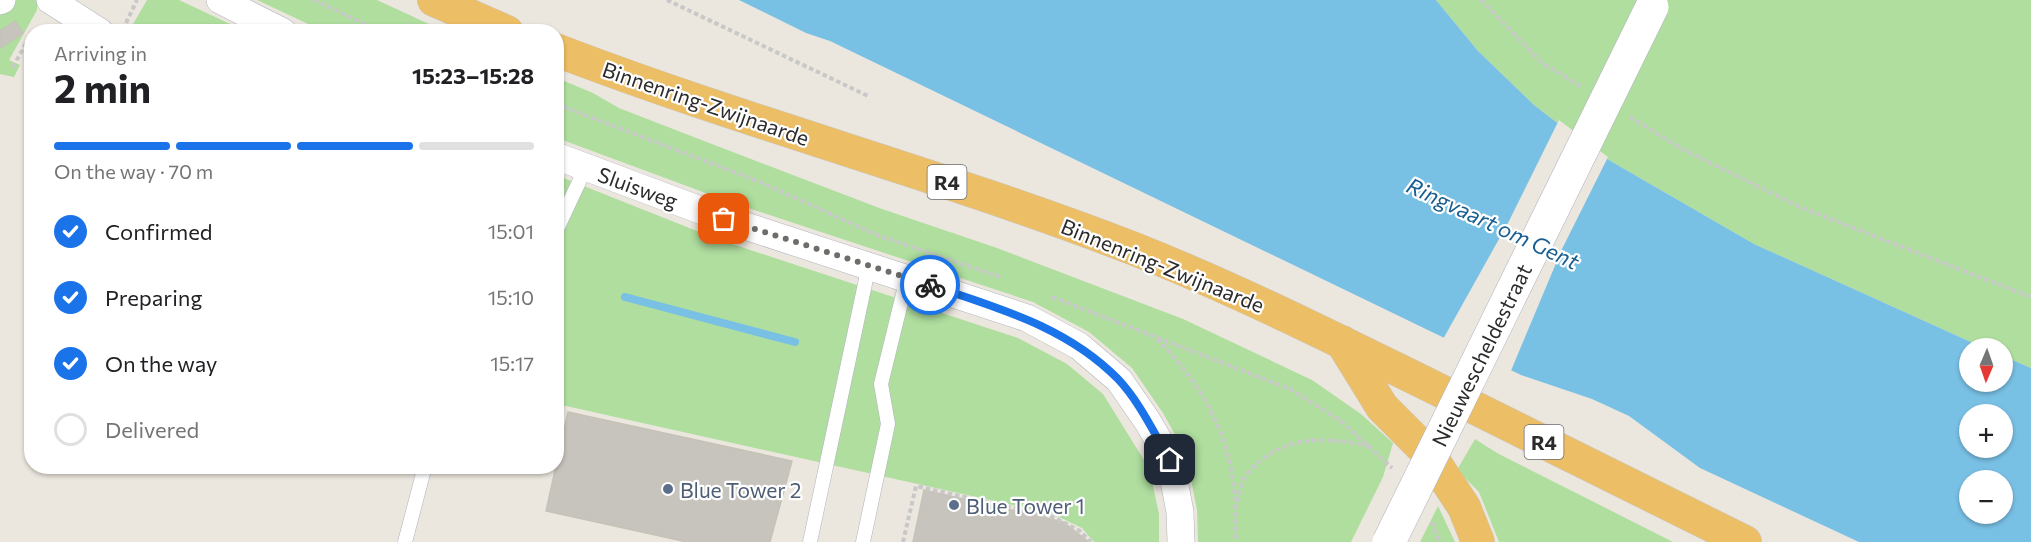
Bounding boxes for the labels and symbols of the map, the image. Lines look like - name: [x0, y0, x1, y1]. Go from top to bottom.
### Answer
- street label: Binnenring-Zwijnaarde: [599, 56, 813, 150]
- street label: Sluisweg: [595, 161, 681, 213]
- road number: R4: [928, 165, 966, 199]
- water label: Ringvaart om Gent: [1403, 171, 1584, 275]
- pin: [698, 193, 749, 244]
- street label: Binnenring-Zwijnaarde: [1058, 213, 1268, 317]
- courier: [900, 255, 960, 315]
- street label: Nieuwescheldestraat: [1426, 260, 1536, 450]
- north arrow: [1959, 338, 2013, 392]
- road number: R4: [1524, 425, 1564, 459]
- pin: [1144, 434, 1195, 485]
- place label: Blue Tower 2: [680, 477, 801, 502]
- marker: Blue Tower 2: [661, 482, 675, 496]
- place label: Blue Tower 1: [966, 493, 1085, 518]
- marker: Blue Tower 1: [947, 498, 961, 512]

